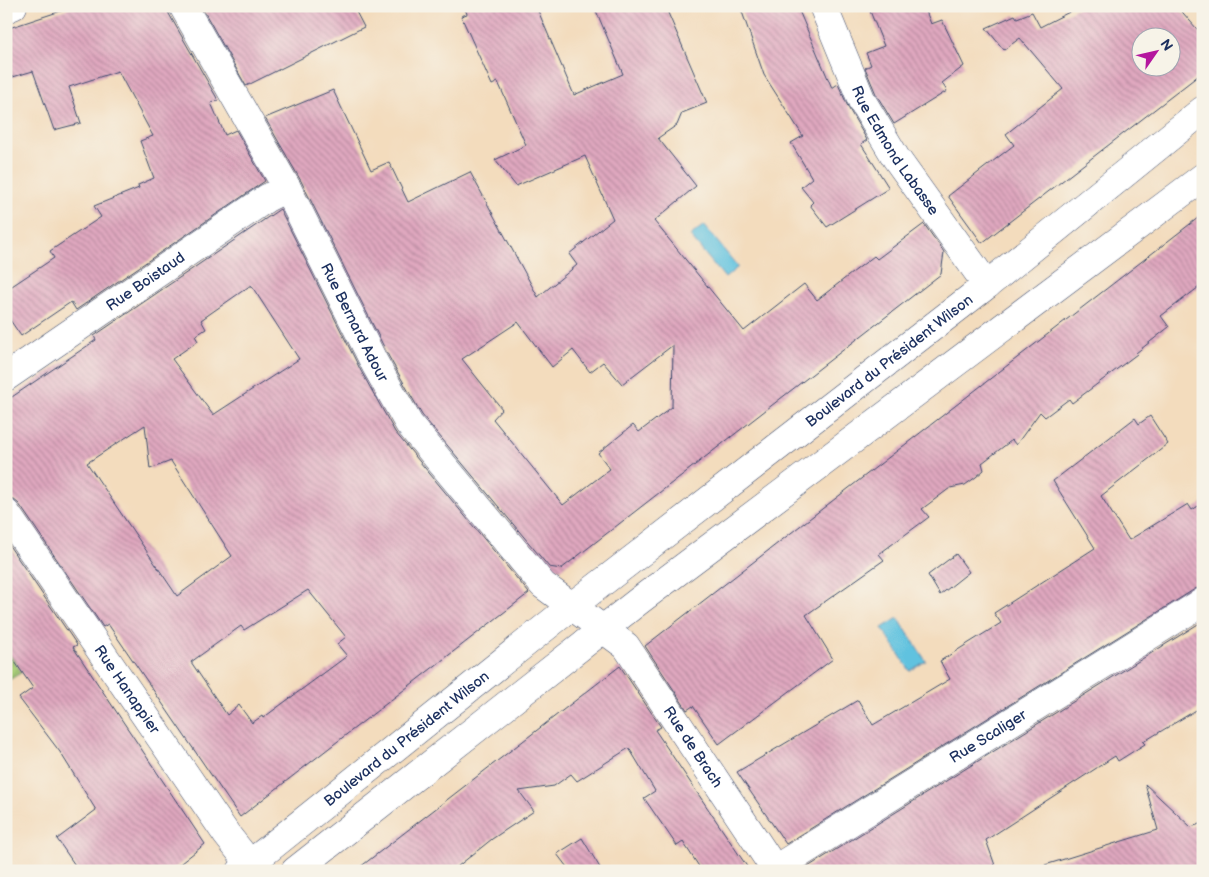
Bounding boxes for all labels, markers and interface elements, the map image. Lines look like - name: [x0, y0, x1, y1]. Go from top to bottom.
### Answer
- north arrow: [1132, 28, 1182, 78]
- text: N: [1156, 36, 1176, 54]
- street label: Rue Edmond Labasse: [847, 83, 943, 219]
- street label: Rue Boistaud: [102, 248, 188, 315]
- street label: Rue Bernard Adour: [316, 260, 393, 386]
- street label: Boulevard du Président Wilson: [802, 290, 977, 431]
- street label: Rue Hanappier: [90, 641, 165, 738]
- street label: Boulevard du Président Wilson: [320, 667, 493, 810]
- street label: Rue de Brach: [659, 703, 727, 791]
- street label: Rue Scaliger: [946, 705, 1030, 767]

